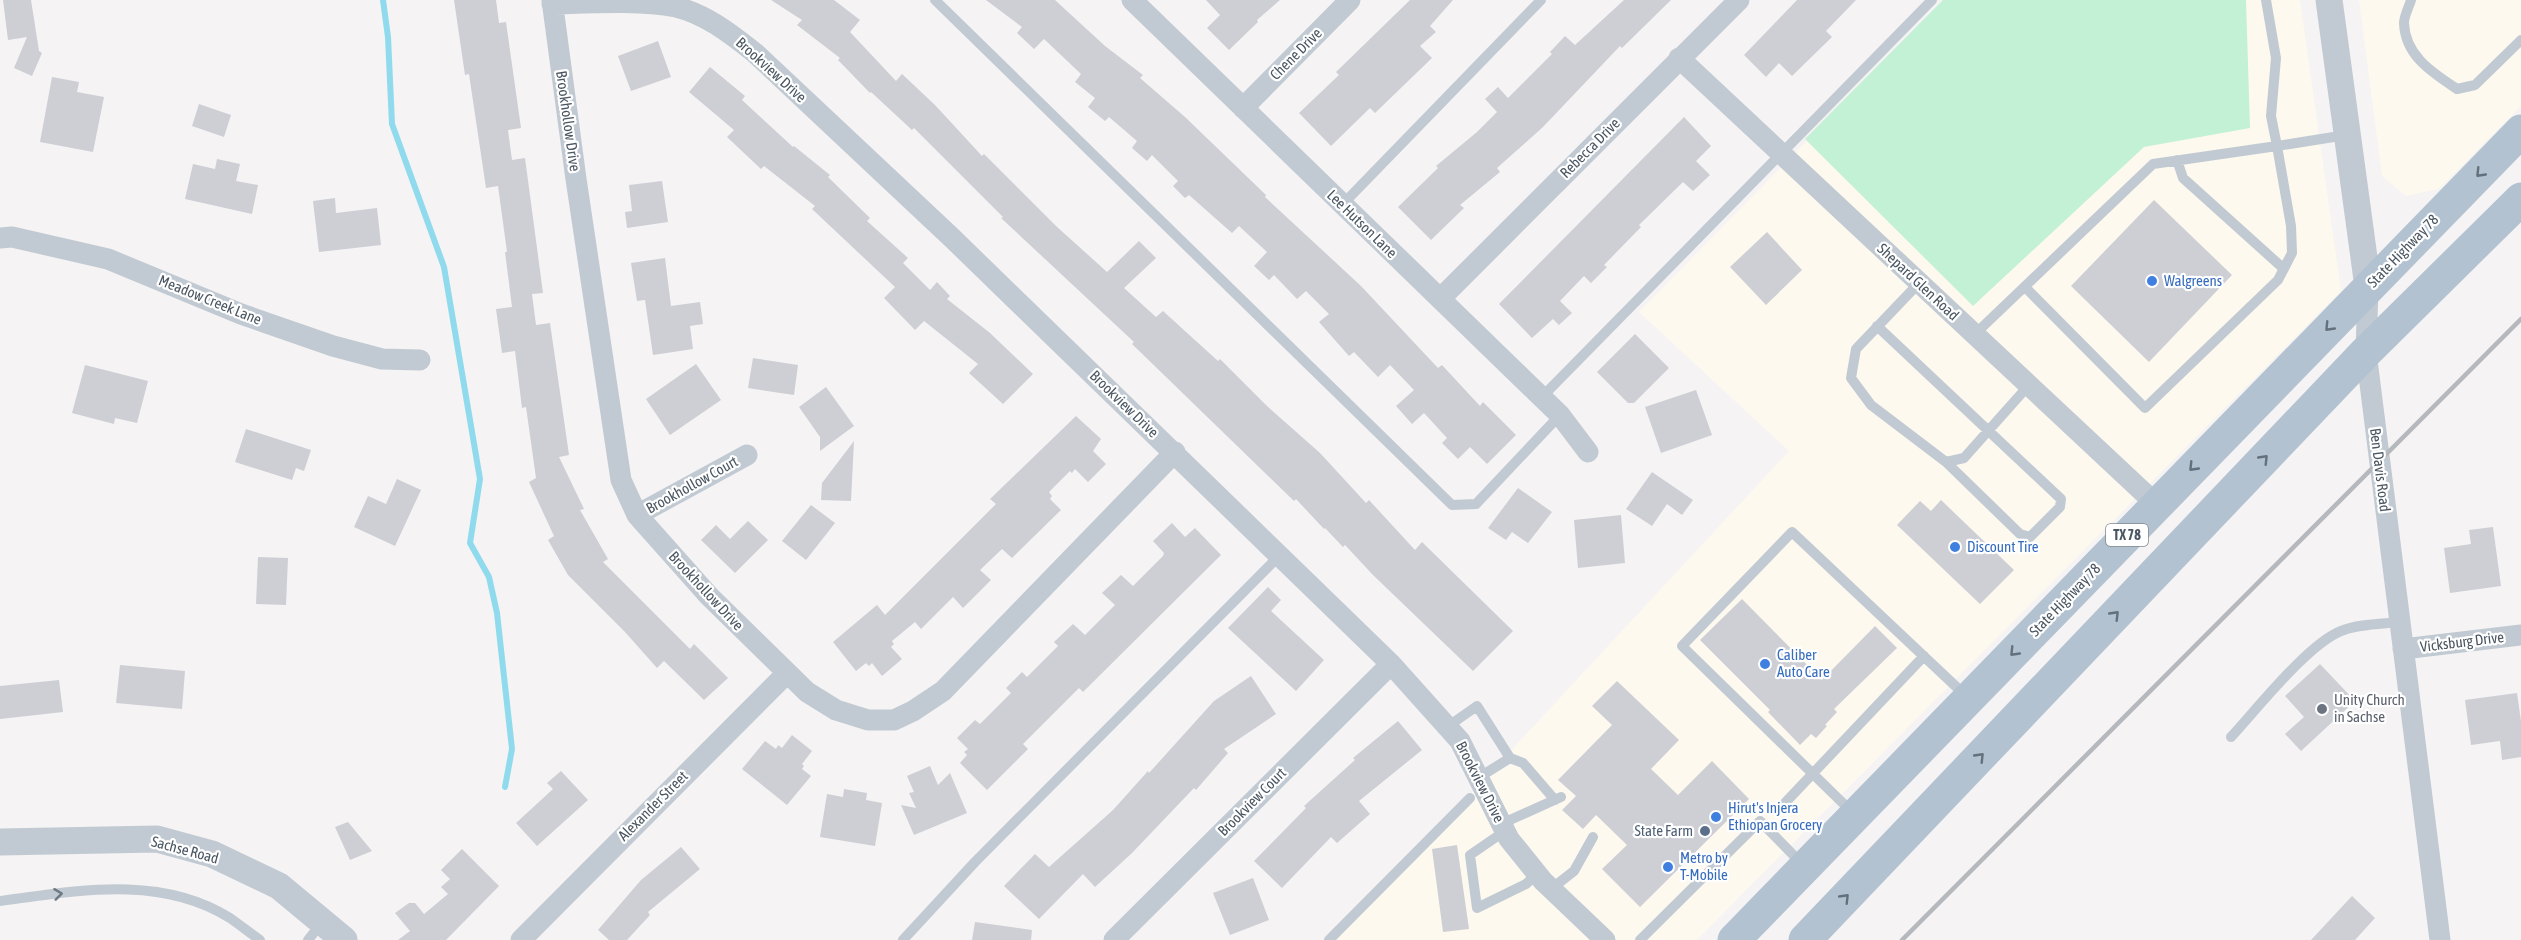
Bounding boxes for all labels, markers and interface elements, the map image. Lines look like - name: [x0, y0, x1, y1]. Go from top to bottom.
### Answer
- street label: Chene Drive: [1266, 24, 1325, 83]
- street label: Brookview Drive: [733, 34, 810, 106]
- street label: Brookhollow Drive: [553, 70, 584, 172]
- street label: Rebecca Drive: [1556, 114, 1623, 181]
- one-way arrow: [2476, 166, 2487, 176]
- street label: Lee Hutson Lane: [1324, 186, 1401, 261]
- street label: State Highway 78: [2364, 211, 2442, 291]
- street label: Shepard Glen Road: [1874, 240, 1962, 324]
- street label: Meadow Creek Lane: [156, 271, 264, 328]
- place label: Walgreens: [2164, 272, 2222, 289]
- marker: Walgreens: [2145, 274, 2159, 288]
- one-way arrow: [2325, 321, 2336, 331]
- street label: Brookview Drive: [1087, 367, 1162, 441]
- street label: Ben Davis Road: [2367, 427, 2394, 513]
- street label: Brookhollow Court: [643, 452, 740, 517]
- one-way arrow: [2256, 456, 2267, 467]
- one-way arrow: [2190, 460, 2201, 471]
- road number: TX 78: [2106, 524, 2148, 546]
- place label: Discount Tire: [1967, 538, 2039, 555]
- marker: Discount Tire: [1948, 540, 1962, 554]
- street label: Brookhollow Drive: [666, 548, 747, 634]
- street label: State Highway 78: [2026, 560, 2104, 640]
- one-way arrow: [2107, 612, 2118, 623]
- street label: Vicksburg Drive: [2419, 628, 2505, 655]
- one-way arrow: [2010, 645, 2021, 656]
- place label: Caliber Auto Care: [1777, 646, 1830, 680]
- marker: Caliber Auto Care: [1758, 657, 1772, 671]
- place label: Unity Church in Sachse: [2334, 691, 2405, 725]
- marker: Unity Church in Sachse: [2315, 702, 2329, 716]
- street label: Brookview Drive: [1453, 738, 1508, 825]
- one-way arrow: [1973, 753, 1984, 763]
- street label: Brookview Court: [1214, 764, 1289, 839]
- street label: Alexander Street: [614, 767, 691, 844]
- place label: Hirut's Injera Ethiopan Grocery: [1728, 799, 1822, 833]
- marker: Hirut's Injera Ethiopan Grocery: [1709, 810, 1723, 824]
- place label: State Farm: [1634, 822, 1693, 839]
- marker: State Farm: [1698, 824, 1712, 838]
- street label: Sachse Road: [150, 832, 221, 867]
- place label: Metro by T-Mobile: [1680, 849, 1728, 883]
- marker: Metro by T-Mobile: [1661, 860, 1675, 874]
- one-way arrow: [53, 888, 63, 900]
- one-way arrow: [1838, 894, 1849, 905]

